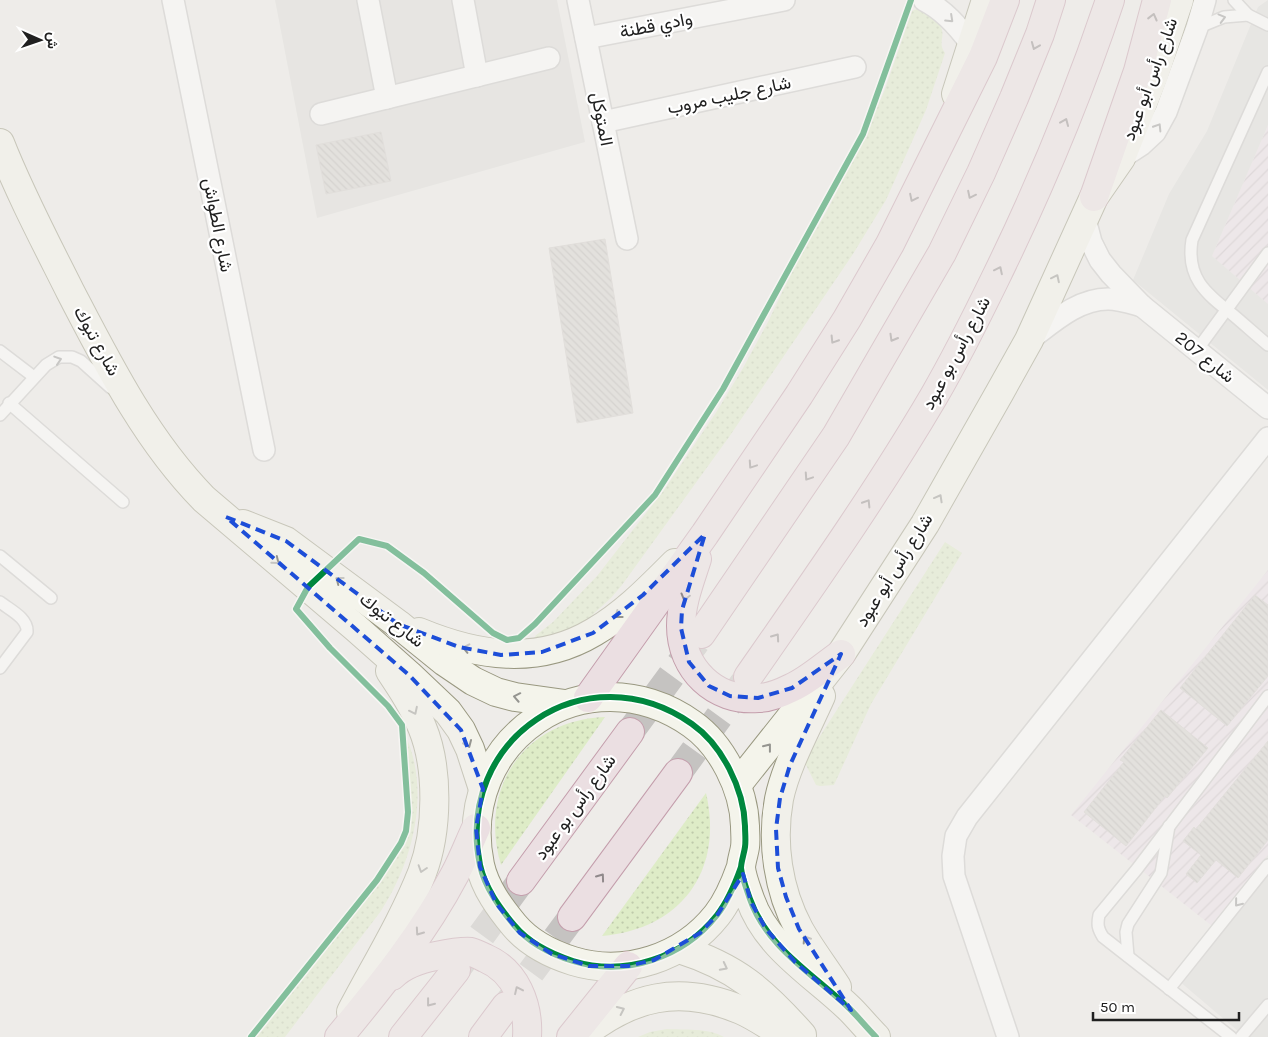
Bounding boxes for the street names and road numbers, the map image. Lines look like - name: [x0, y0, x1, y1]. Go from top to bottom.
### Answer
- street label: وادي قطنة: [618, 7, 695, 47]
- street label: شارع رأس أبو عبود: [1118, 15, 1183, 144]
- street label: شارع جليب مروب: [665, 71, 793, 120]
- street label: المتوكل: [586, 90, 618, 148]
- street label: شارع الطواش: [197, 176, 238, 274]
- street label: شارع رأس بو عبود: [917, 293, 996, 414]
- street label: شارع تبوك: [68, 302, 125, 380]
- street label: شارع 207: [1170, 326, 1239, 388]
- street label: شارع رأس أبو عبود: [850, 509, 938, 631]
- street label: شارع تبوك: [355, 588, 429, 653]
- street label: شارع رأس بو عبود: [529, 750, 621, 865]

